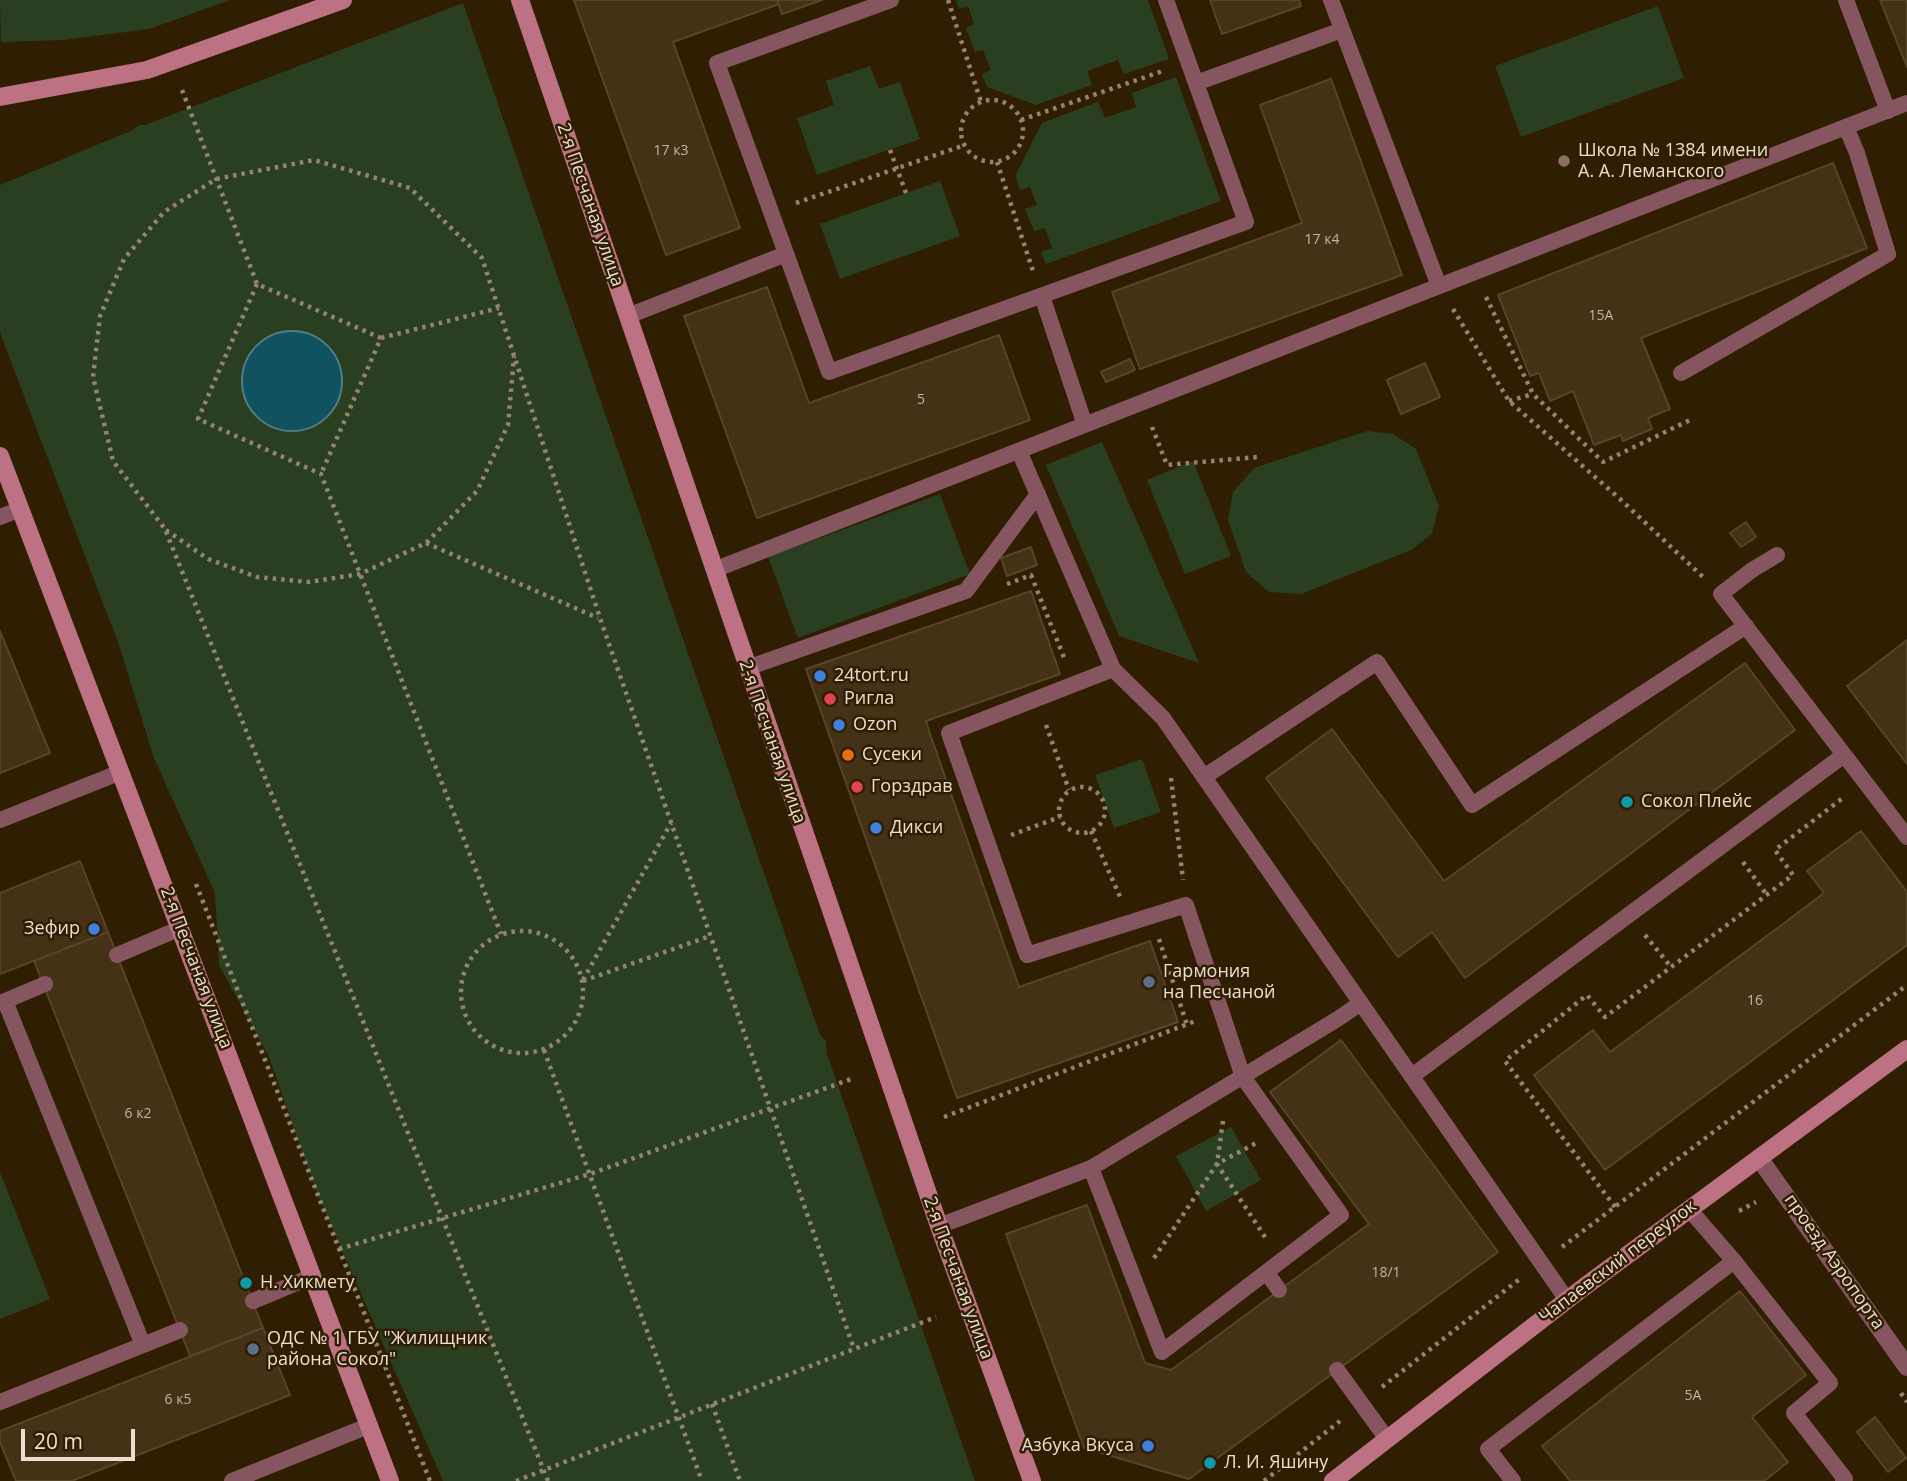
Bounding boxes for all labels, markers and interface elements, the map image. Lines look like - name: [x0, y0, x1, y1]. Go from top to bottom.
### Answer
- street label: 2-я Песчаная улица: [552, 120, 628, 290]
- place label: Школа № 1384 имени А. А. Леманского: [1578, 140, 1768, 182]
- house number: 17 к3: [654, 143, 688, 159]
- marker: Школа № 1384 имени А. А. Леманского: [1556, 153, 1572, 169]
- house number: 17 к4: [1305, 232, 1339, 248]
- house number: 15А: [1589, 308, 1613, 324]
- house number: 5: [917, 392, 925, 408]
- street label: 2-я Песчаная улица: [734, 657, 810, 827]
- place label: 24tort.ru: [834, 665, 909, 687]
- marker: 24tort.ru: [812, 668, 828, 684]
- place label: Ригла: [844, 688, 894, 710]
- marker: Ригла: [822, 691, 838, 707]
- place label: Ozon: [853, 714, 897, 736]
- marker: Ozon: [831, 717, 847, 733]
- place label: Сусеки: [862, 744, 922, 766]
- marker: Сусеки: [840, 747, 856, 763]
- place label: Горздрав: [871, 776, 953, 798]
- marker: Горздрав: [849, 779, 865, 795]
- place label: Сокол Плейс: [1641, 791, 1752, 813]
- marker: Сокол Плейс: [1619, 794, 1635, 810]
- place label: Дикси: [890, 817, 943, 839]
- marker: Дикси: [868, 820, 884, 836]
- street label: 2-я Песчаная улица: [155, 884, 237, 1052]
- place label: Зефир: [24, 918, 80, 940]
- marker: Зефир: [86, 921, 102, 937]
- place label: Гармония на Песчаной: [1163, 961, 1275, 1004]
- marker: Гармония на Песчаной: [1141, 974, 1157, 990]
- house number: 16: [1747, 993, 1763, 1009]
- house number: 6 к2: [125, 1106, 151, 1122]
- street label: проезд Аэропорта: [1779, 1190, 1889, 1334]
- street label: 2-я Песчаная улица: [919, 1194, 997, 1362]
- street label: Чапаевский переулок: [1535, 1196, 1701, 1328]
- house number: 18/1: [1371, 1265, 1401, 1281]
- place label: Н. Хикмету: [260, 1272, 355, 1294]
- marker: Н. Хикмету: [238, 1275, 254, 1291]
- place label: ОДС № 1 ГБУ "Жилищник района Сокол": [267, 1328, 487, 1370]
- marker: ОДС № 1 ГБУ "Жилищник района Сокол": [245, 1341, 261, 1357]
- house number: 5А: [1685, 1388, 1701, 1404]
- house number: 6 к5: [165, 1392, 191, 1408]
- scale bar: [24, 1414, 138, 1458]
- text: 20 m: [34, 1427, 83, 1455]
- place label: Азбука Вкуса: [1022, 1435, 1134, 1457]
- marker: Азбука Вкуса: [1140, 1438, 1156, 1454]
- place label: Л. И. Яшину: [1224, 1452, 1328, 1474]
- marker: Л. И. Яшину: [1202, 1455, 1218, 1471]

